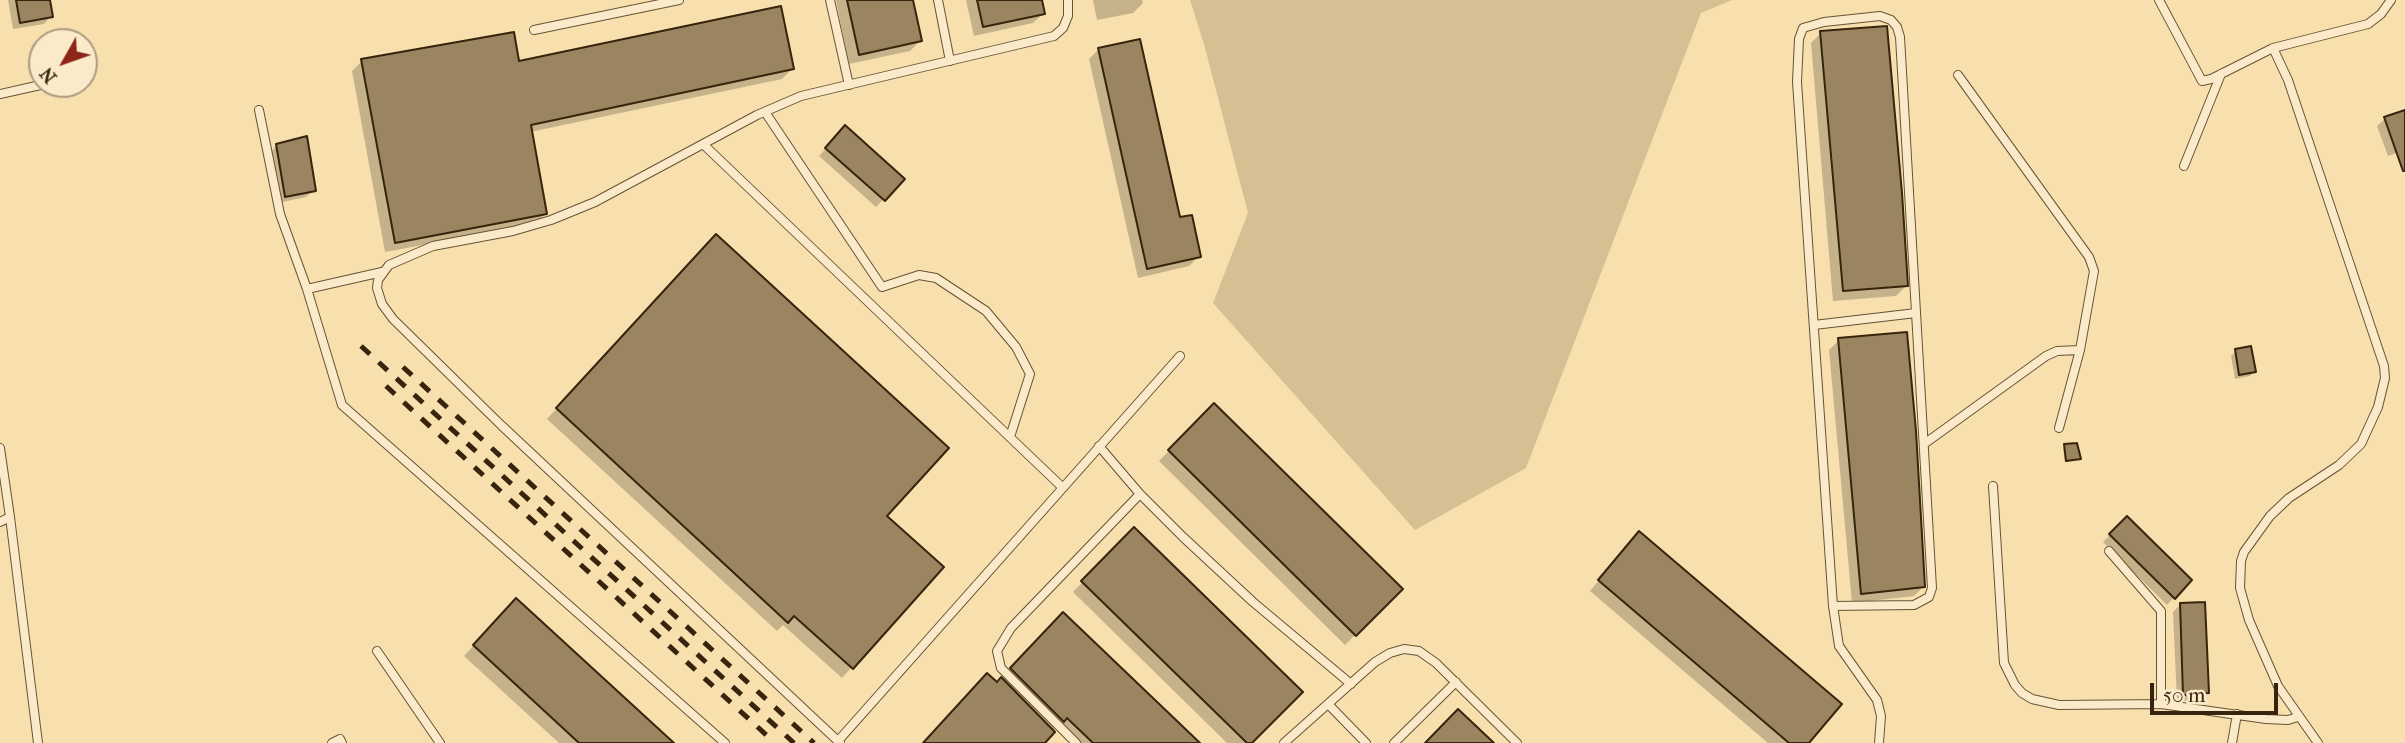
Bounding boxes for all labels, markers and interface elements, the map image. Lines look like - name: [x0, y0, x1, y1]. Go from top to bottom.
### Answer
- north arrow: [28, 28, 98, 98]
- text: N: [35, 63, 62, 88]
- scale bar: [2153, 670, 2281, 714]
- text: 50 m: [2163, 683, 2206, 707]

